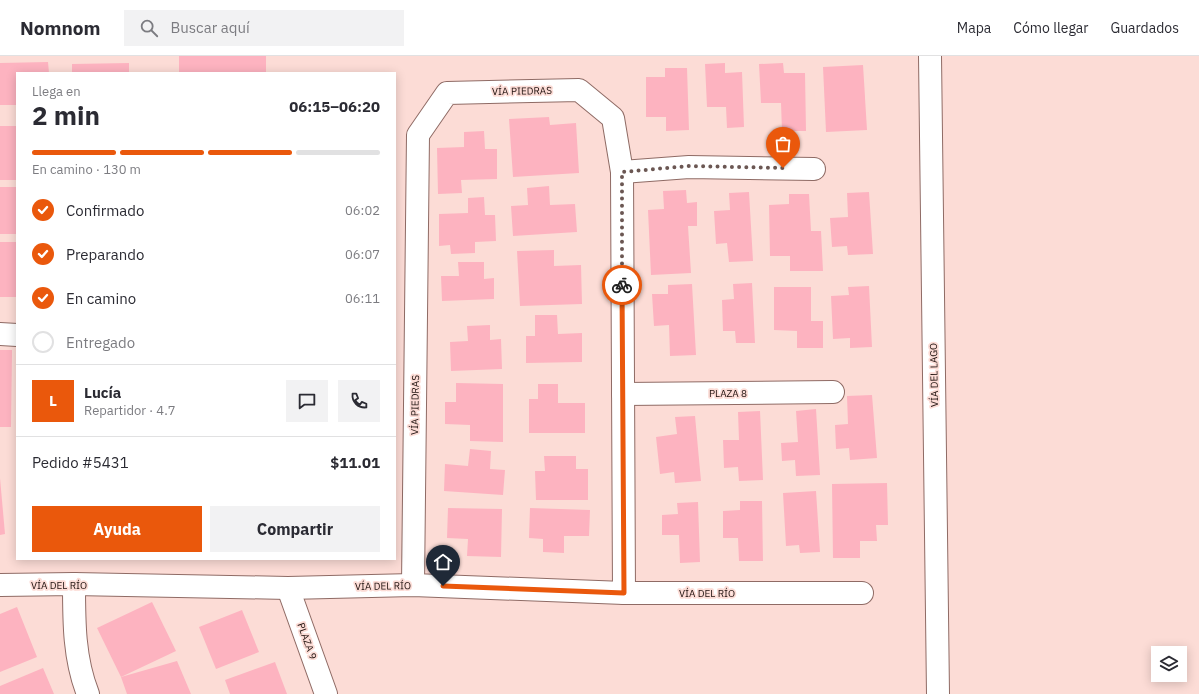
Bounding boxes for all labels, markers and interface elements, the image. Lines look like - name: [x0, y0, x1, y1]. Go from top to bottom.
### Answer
- search box: [124, 10, 404, 46]
- text: Nomnom: [20, 16, 100, 40]
- icon: search: [138, 17, 160, 39]
- text: Buscar aquí: [170, 18, 250, 37]
- text: Mapa: [957, 19, 991, 37]
- text: Cómo llegar: [1013, 19, 1088, 37]
- text: Guardados: [1110, 19, 1179, 37]
- text: Llega en: [32, 83, 81, 100]
- street label: VÍA PIEDRAS: [492, 84, 552, 98]
- text: 06:15–06:20: [289, 97, 380, 116]
- text: 2 min: [32, 98, 100, 132]
- pin: [766, 127, 800, 168]
- icon: bag: [772, 133, 794, 155]
- text: En camino · 130 m: [32, 161, 141, 178]
- icon: check: [32, 199, 54, 221]
- text: Confirmado: [66, 201, 144, 220]
- text: 06:02: [345, 202, 380, 219]
- icon: check: [32, 243, 54, 265]
- text: Preparando: [66, 245, 144, 264]
- text: 06:07: [345, 246, 380, 263]
- courier: [602, 265, 642, 305]
- icon: bike: [611, 274, 633, 296]
- icon: check: [32, 287, 54, 309]
- text: En camino: [66, 289, 136, 308]
- text: 06:11: [345, 290, 380, 307]
- text: Entregado: [66, 333, 135, 352]
- street label: VÍA DEL LAGO: [927, 343, 941, 407]
- street label: VÍA PIEDRAS: [408, 375, 422, 435]
- button: chat: [286, 380, 328, 422]
- button: phone: [338, 380, 380, 422]
- text: Lucía: [84, 383, 121, 402]
- street label: PLAZA 8: [709, 387, 747, 400]
- text: L: [49, 391, 57, 410]
- text: Repartidor · 4.7: [84, 402, 175, 419]
- text: Pedido #5431: [32, 453, 129, 472]
- text: $11.01: [330, 453, 380, 472]
- button: Ayuda: [32, 506, 202, 552]
- button: Compartir: [210, 506, 380, 552]
- pin: [426, 545, 460, 586]
- icon: home: [432, 551, 454, 573]
- street label: VÍA DEL RÍO: [31, 579, 87, 592]
- street label: VÍA DEL RÍO: [355, 579, 411, 593]
- street label: VÍA DEL RÍO: [679, 587, 735, 600]
- street label: PLAZA 9: [294, 621, 320, 661]
- map controls: [1151, 646, 1187, 682]
- button: layers: [1151, 646, 1187, 682]

